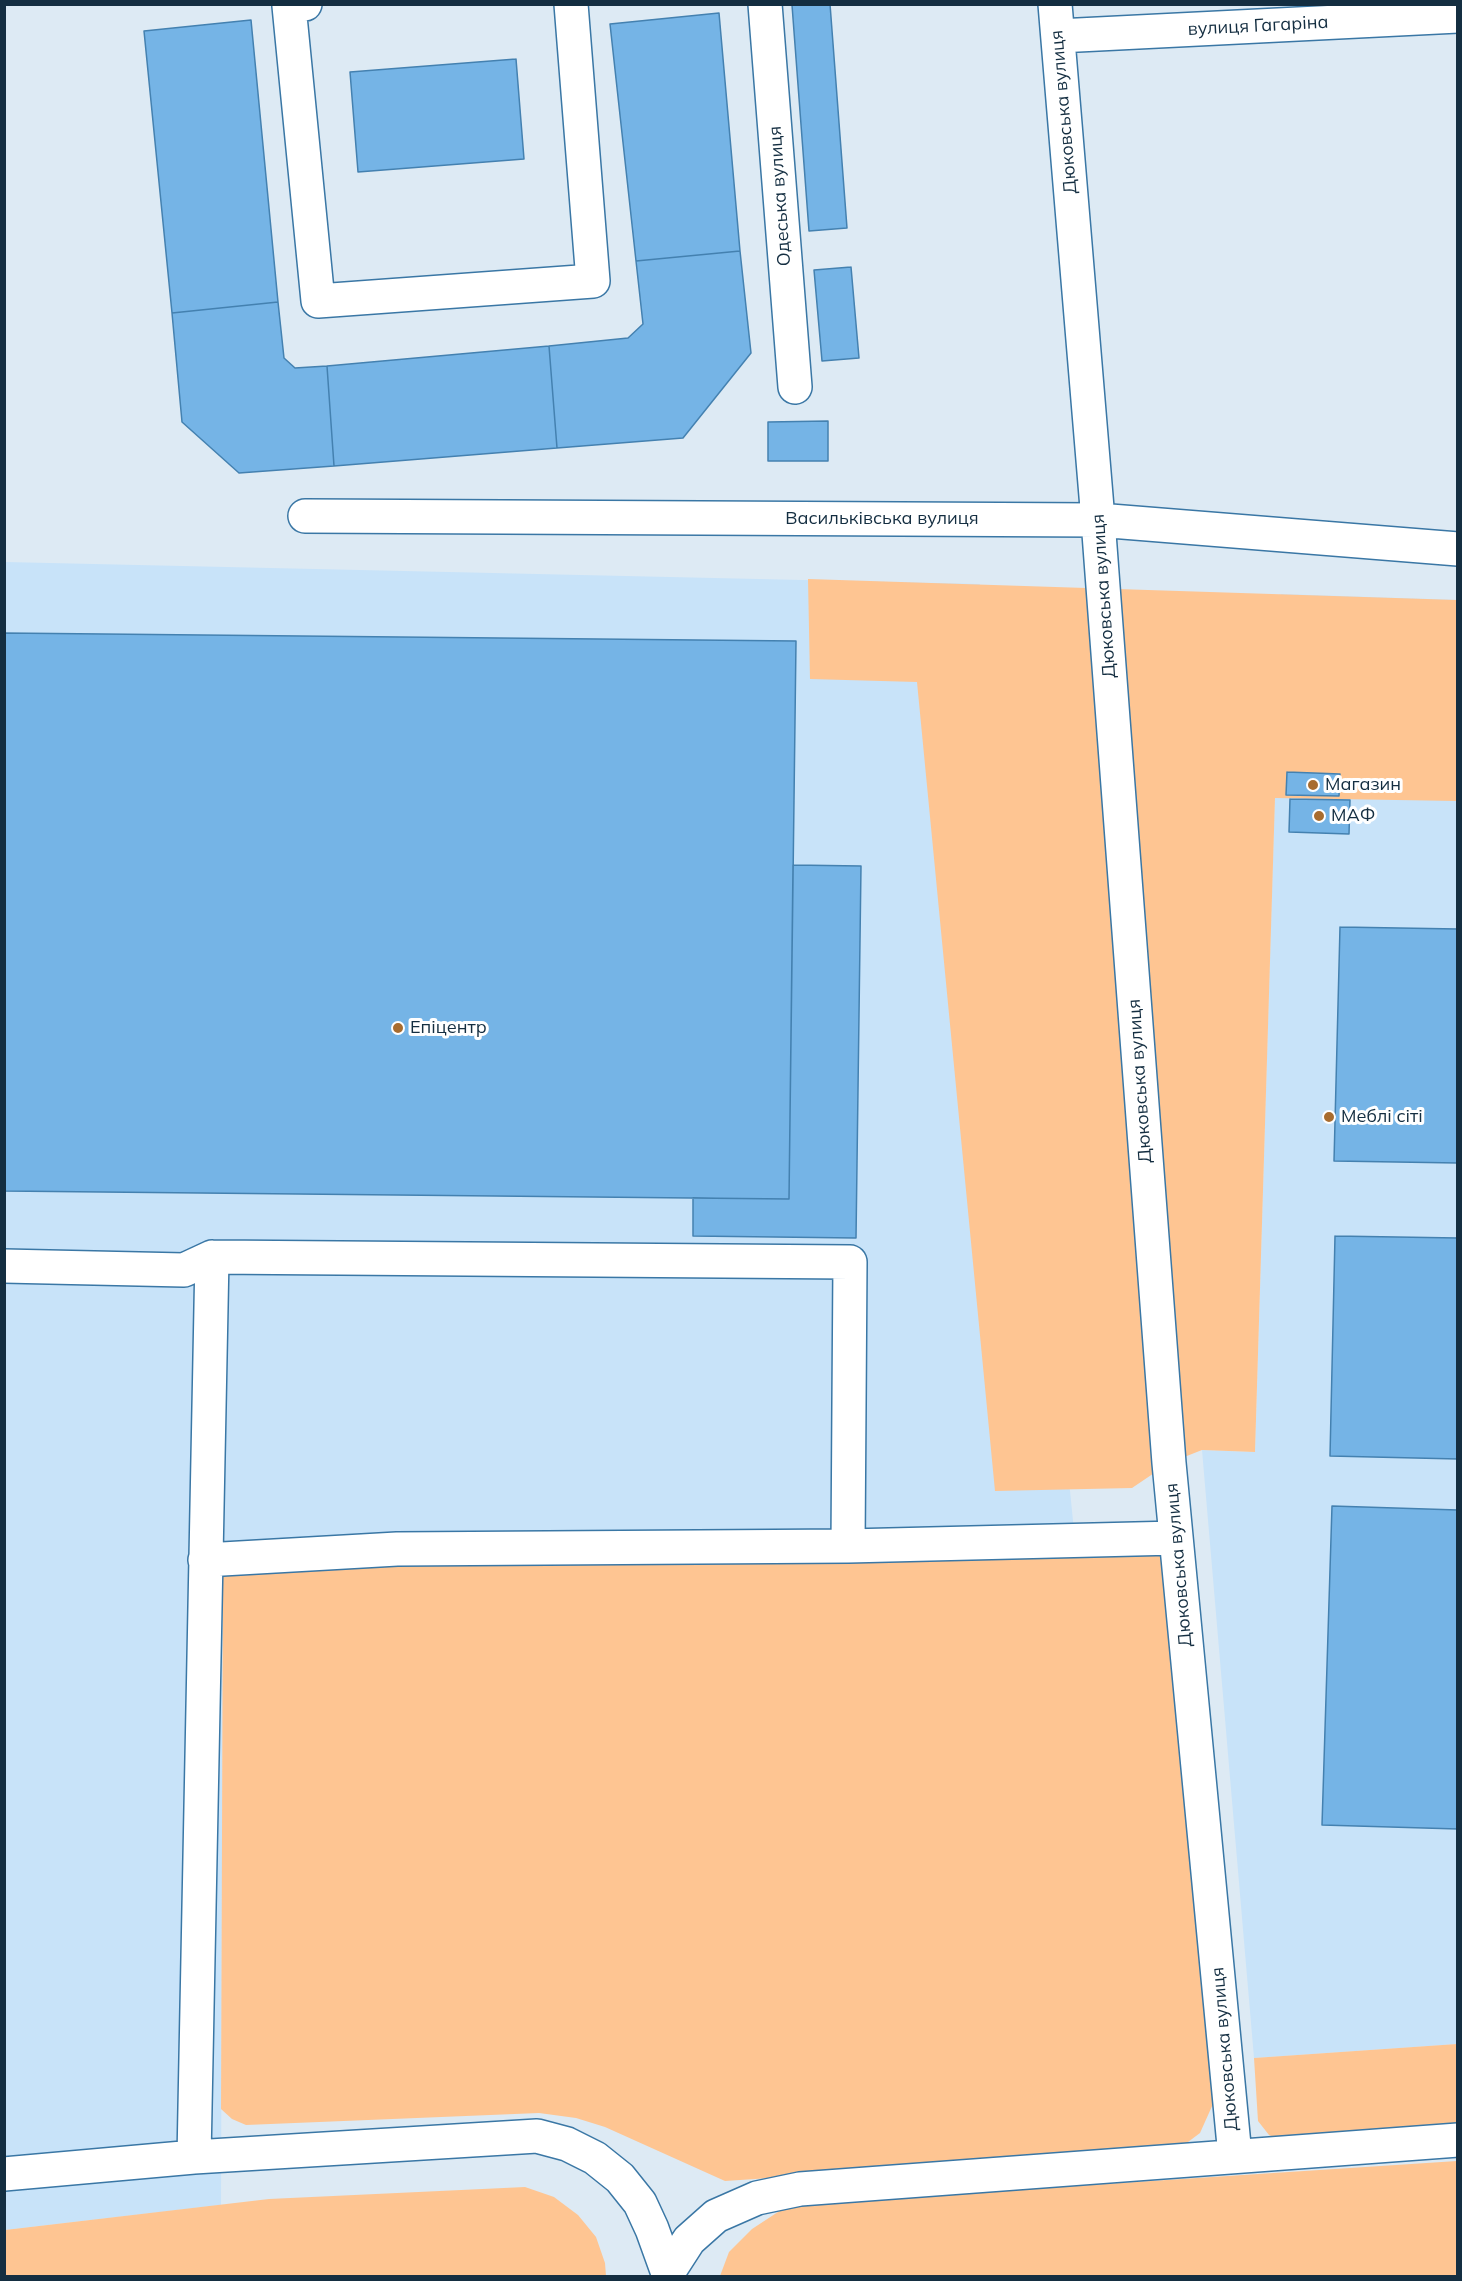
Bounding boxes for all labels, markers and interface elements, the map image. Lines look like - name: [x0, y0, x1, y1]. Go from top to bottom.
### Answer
- street label: вулиця Гагаріна: [1187, 12, 1329, 40]
- street label: Дюковська вулиця: [1046, 29, 1082, 195]
- street label: Одеська вулиця: [764, 125, 796, 267]
- street label: Васильківська вулиця: [785, 508, 979, 530]
- street label: Дюковська вулиця: [1087, 513, 1121, 679]
- place label: Магазин: [1325, 774, 1401, 796]
- marker: Магазин: [1306, 778, 1320, 792]
- place label: МАФ: [1331, 805, 1375, 827]
- marker: МАФ: [1312, 809, 1326, 823]
- street label: Дюковська вулиця: [1123, 998, 1157, 1164]
- place label: Епіцентр: [410, 1017, 487, 1039]
- marker: Епіцентр: [391, 1021, 405, 1035]
- place label: Меблі сіті: [1341, 1106, 1423, 1128]
- marker: Меблі сіті: [1322, 1110, 1336, 1124]
- street label: Дюковська вулиця: [1161, 1482, 1197, 1648]
- street label: Дюковська вулиця: [1207, 1966, 1243, 2132]

